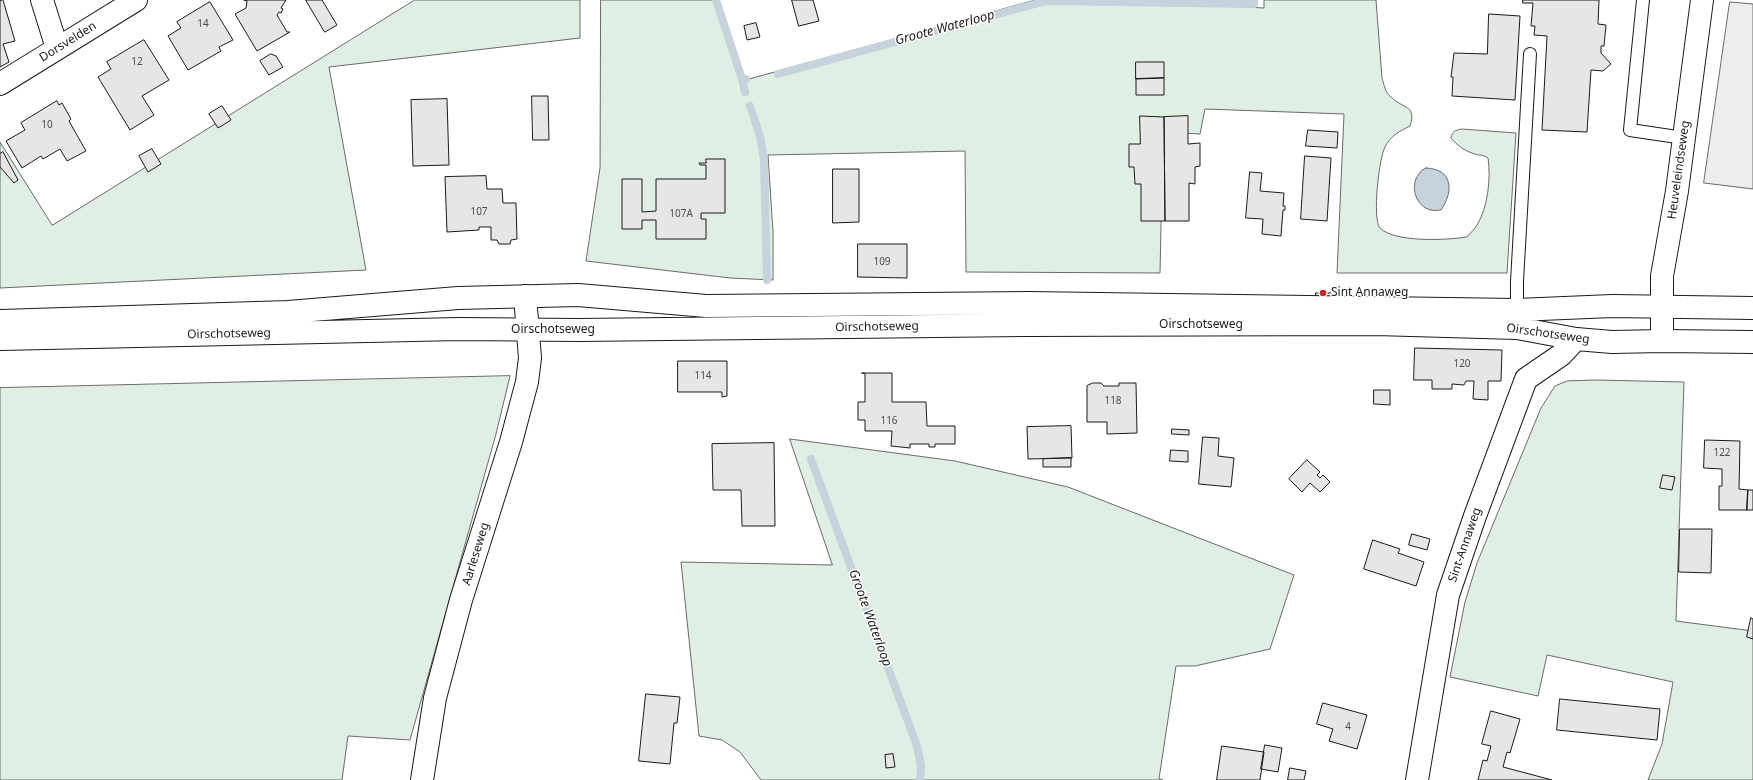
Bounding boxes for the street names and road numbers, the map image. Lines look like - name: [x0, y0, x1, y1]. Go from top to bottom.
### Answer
- street label: Dorsvelden: [37, 19, 99, 65]
- street label: Heuveleindseweg: [1665, 120, 1693, 220]
- street label: Oirschotseweg: [1159, 318, 1243, 332]
- street label: Oirschotseweg: [835, 319, 919, 335]
- street label: Oirschotseweg: [1506, 321, 1590, 347]
- street label: Oirschotseweg: [511, 323, 595, 337]
- street label: Oirschotseweg: [187, 326, 271, 342]
- street label: Sint-Annaweg: [1445, 506, 1485, 584]
- street label: Aarleseweg: [460, 521, 492, 587]

